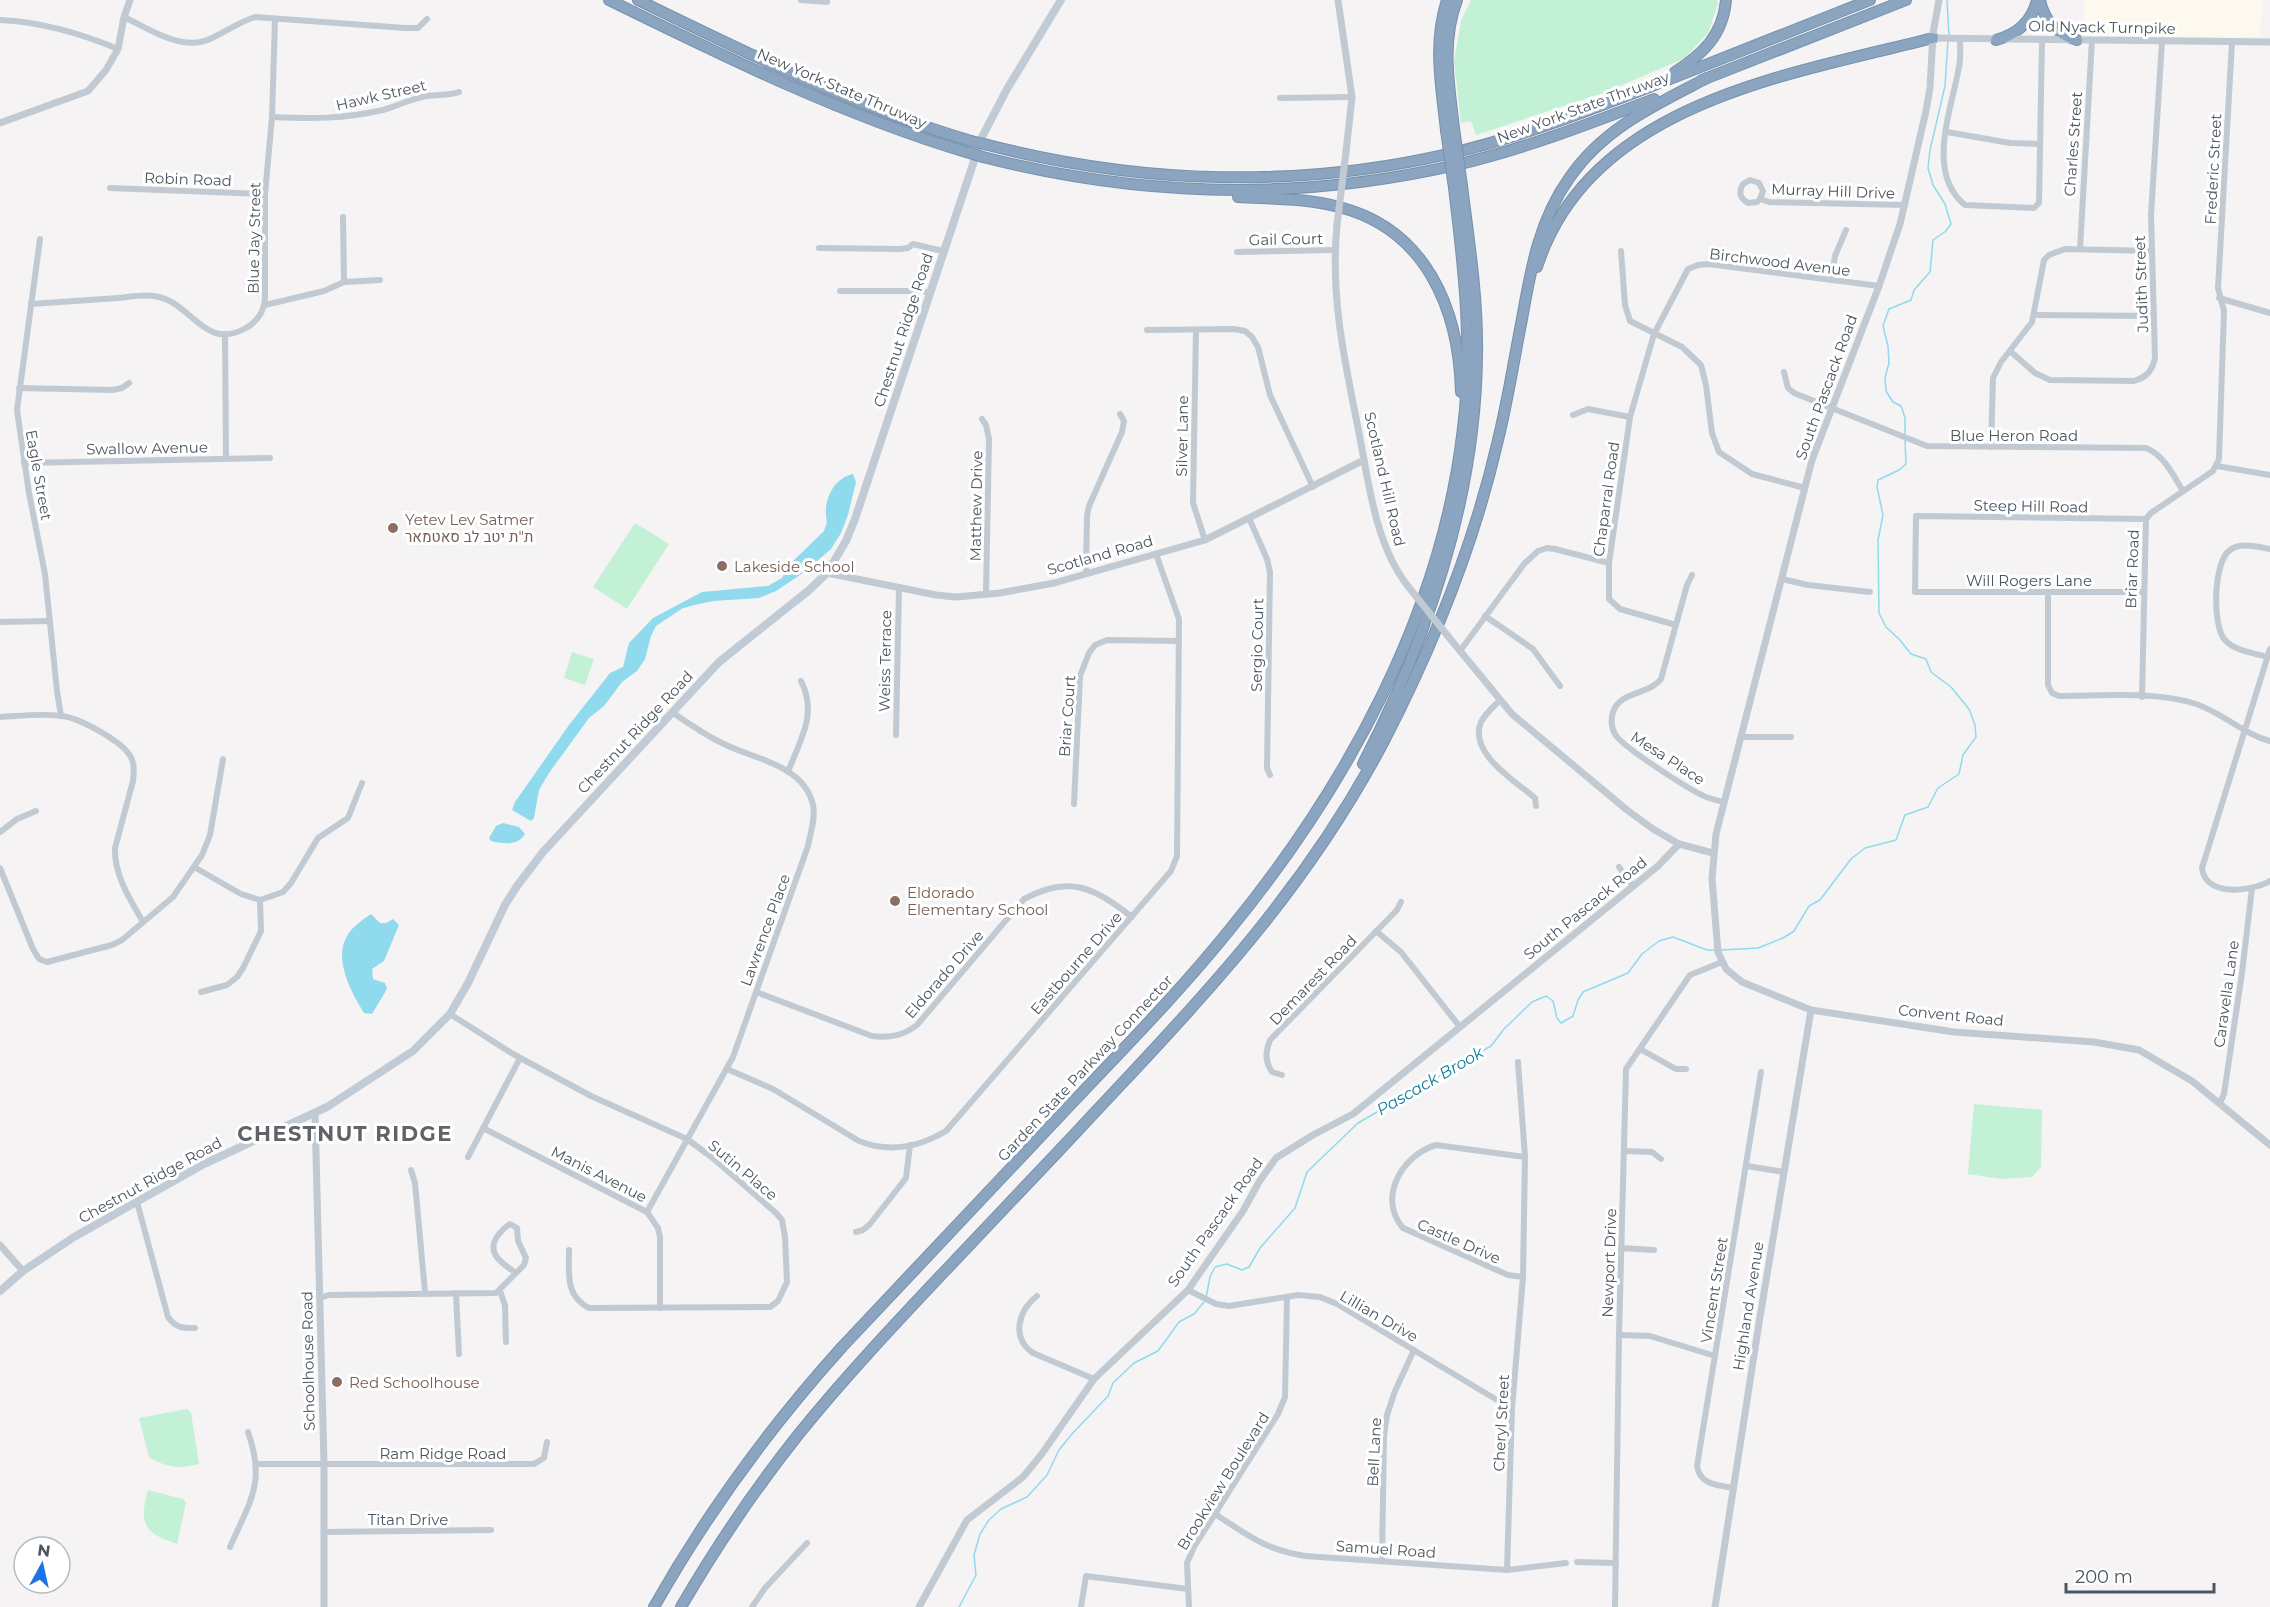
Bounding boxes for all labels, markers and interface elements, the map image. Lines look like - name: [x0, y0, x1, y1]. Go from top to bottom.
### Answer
- street label: Old Nyack Turnpike: [2028, 16, 2176, 38]
- street label: New York State Thruway: [754, 44, 930, 133]
- street label: New York State Thruway: [1494, 67, 1673, 147]
- street label: Hawk Street: [334, 75, 428, 115]
- street label: Charles Street: [2060, 91, 2086, 197]
- street label: Frederic Street: [2201, 113, 2225, 225]
- street label: Robin Road: [144, 168, 232, 190]
- street label: Murray Hill Drive: [1771, 179, 1895, 203]
- street label: Blue Jay Street: [244, 182, 264, 294]
- street label: Gail Court: [1249, 229, 1323, 249]
- street label: Judith Street: [2130, 235, 2152, 334]
- street label: Birchwood Avenue: [1708, 244, 1852, 280]
- street label: Chestnut Ridge Road: [869, 250, 937, 410]
- street label: South Pascack Road: [1791, 312, 1861, 462]
- street label: Silver Lane: [1172, 395, 1192, 477]
- street label: Scotland Hill Road: [1360, 410, 1410, 548]
- street label: Blue Heron Road: [1950, 426, 2078, 445]
- street label: Eagle Street: [22, 428, 56, 522]
- street label: Swallow Avenue: [86, 437, 208, 459]
- street label: Chaparral Road: [1589, 440, 1623, 558]
- street label: Matthew Drive: [966, 451, 986, 561]
- street label: Steep Hill Road: [1973, 496, 2089, 516]
- place label: Yetev Lev Satmer ת"ת יטב לב סאטמאר: [405, 510, 534, 546]
- marker: Yetev Lev Satmer ת"ת יטב לב סאטמאר: [386, 521, 400, 535]
- street label: Briar Road: [2121, 529, 2143, 609]
- street label: Scotland Road: [1045, 531, 1155, 579]
- place label: Lakeside School: [734, 557, 854, 576]
- marker: Lakeside School: [715, 559, 729, 573]
- street label: Will Rogers Lane: [1966, 571, 2092, 590]
- street label: Sergio Court: [1247, 598, 1267, 692]
- street label: Weiss Terrace: [875, 610, 895, 712]
- street label: Chestnut Ridge Road: [573, 667, 697, 797]
- street label: Briar Court: [1055, 674, 1079, 758]
- street label: Mesa Place: [1627, 727, 1709, 789]
- street label: South Pascack Road: [1519, 852, 1651, 964]
- street label: Lawrence Place: [736, 871, 794, 989]
- place label: Eldorado Elementary School: [907, 883, 1048, 919]
- marker: Eldorado Elementary School: [888, 894, 902, 908]
- street label: Eastbourne Drive: [1026, 908, 1126, 1018]
- street label: Eldorado Drive: [901, 926, 987, 1022]
- street label: Demarest Road: [1265, 931, 1361, 1029]
- street label: Caravella Lane: [2209, 939, 2243, 1049]
- street label: Garden State Parkway Connector: [993, 971, 1177, 1165]
- street label: Convent Road: [1897, 1000, 2005, 1030]
- water label: Pascack Brook: [1373, 1042, 1488, 1119]
- district label: CHESTNUT RIDGE: [237, 1121, 453, 1146]
- street label: Chestnut Ridge Road: [75, 1133, 225, 1227]
- street label: Sutin Place: [705, 1136, 781, 1204]
- street label: Manis Avenue: [548, 1142, 650, 1206]
- street label: South Pascack Road: [1163, 1154, 1267, 1290]
- street label: Newport Drive: [1598, 1208, 1620, 1318]
- street label: Castle Drive: [1414, 1214, 1504, 1268]
- street label: Vincent Street: [1696, 1236, 1732, 1344]
- street label: Highland Avenue: [1728, 1240, 1768, 1372]
- street label: Lillian Drive: [1336, 1286, 1422, 1346]
- street label: Schoolhouse Road: [297, 1291, 319, 1431]
- place label: Red Schoolhouse: [349, 1373, 480, 1392]
- street label: Cheryl Street: [1489, 1374, 1513, 1472]
- marker: Red Schoolhouse: [330, 1375, 344, 1389]
- street label: Brookview Boulevard: [1173, 1408, 1273, 1554]
- street label: Bell Lane: [1363, 1417, 1385, 1487]
- street label: Ram Ridge Road: [380, 1444, 507, 1463]
- street label: Titan Drive: [368, 1510, 448, 1529]
- north arrow: [12, 1535, 72, 1595]
- street label: Samuel Road: [1335, 1536, 1437, 1562]
- text: N: [36, 1540, 52, 1561]
- scale bar: [2066, 1556, 2214, 1594]
- text: 200 m: [2075, 1566, 2133, 1588]

